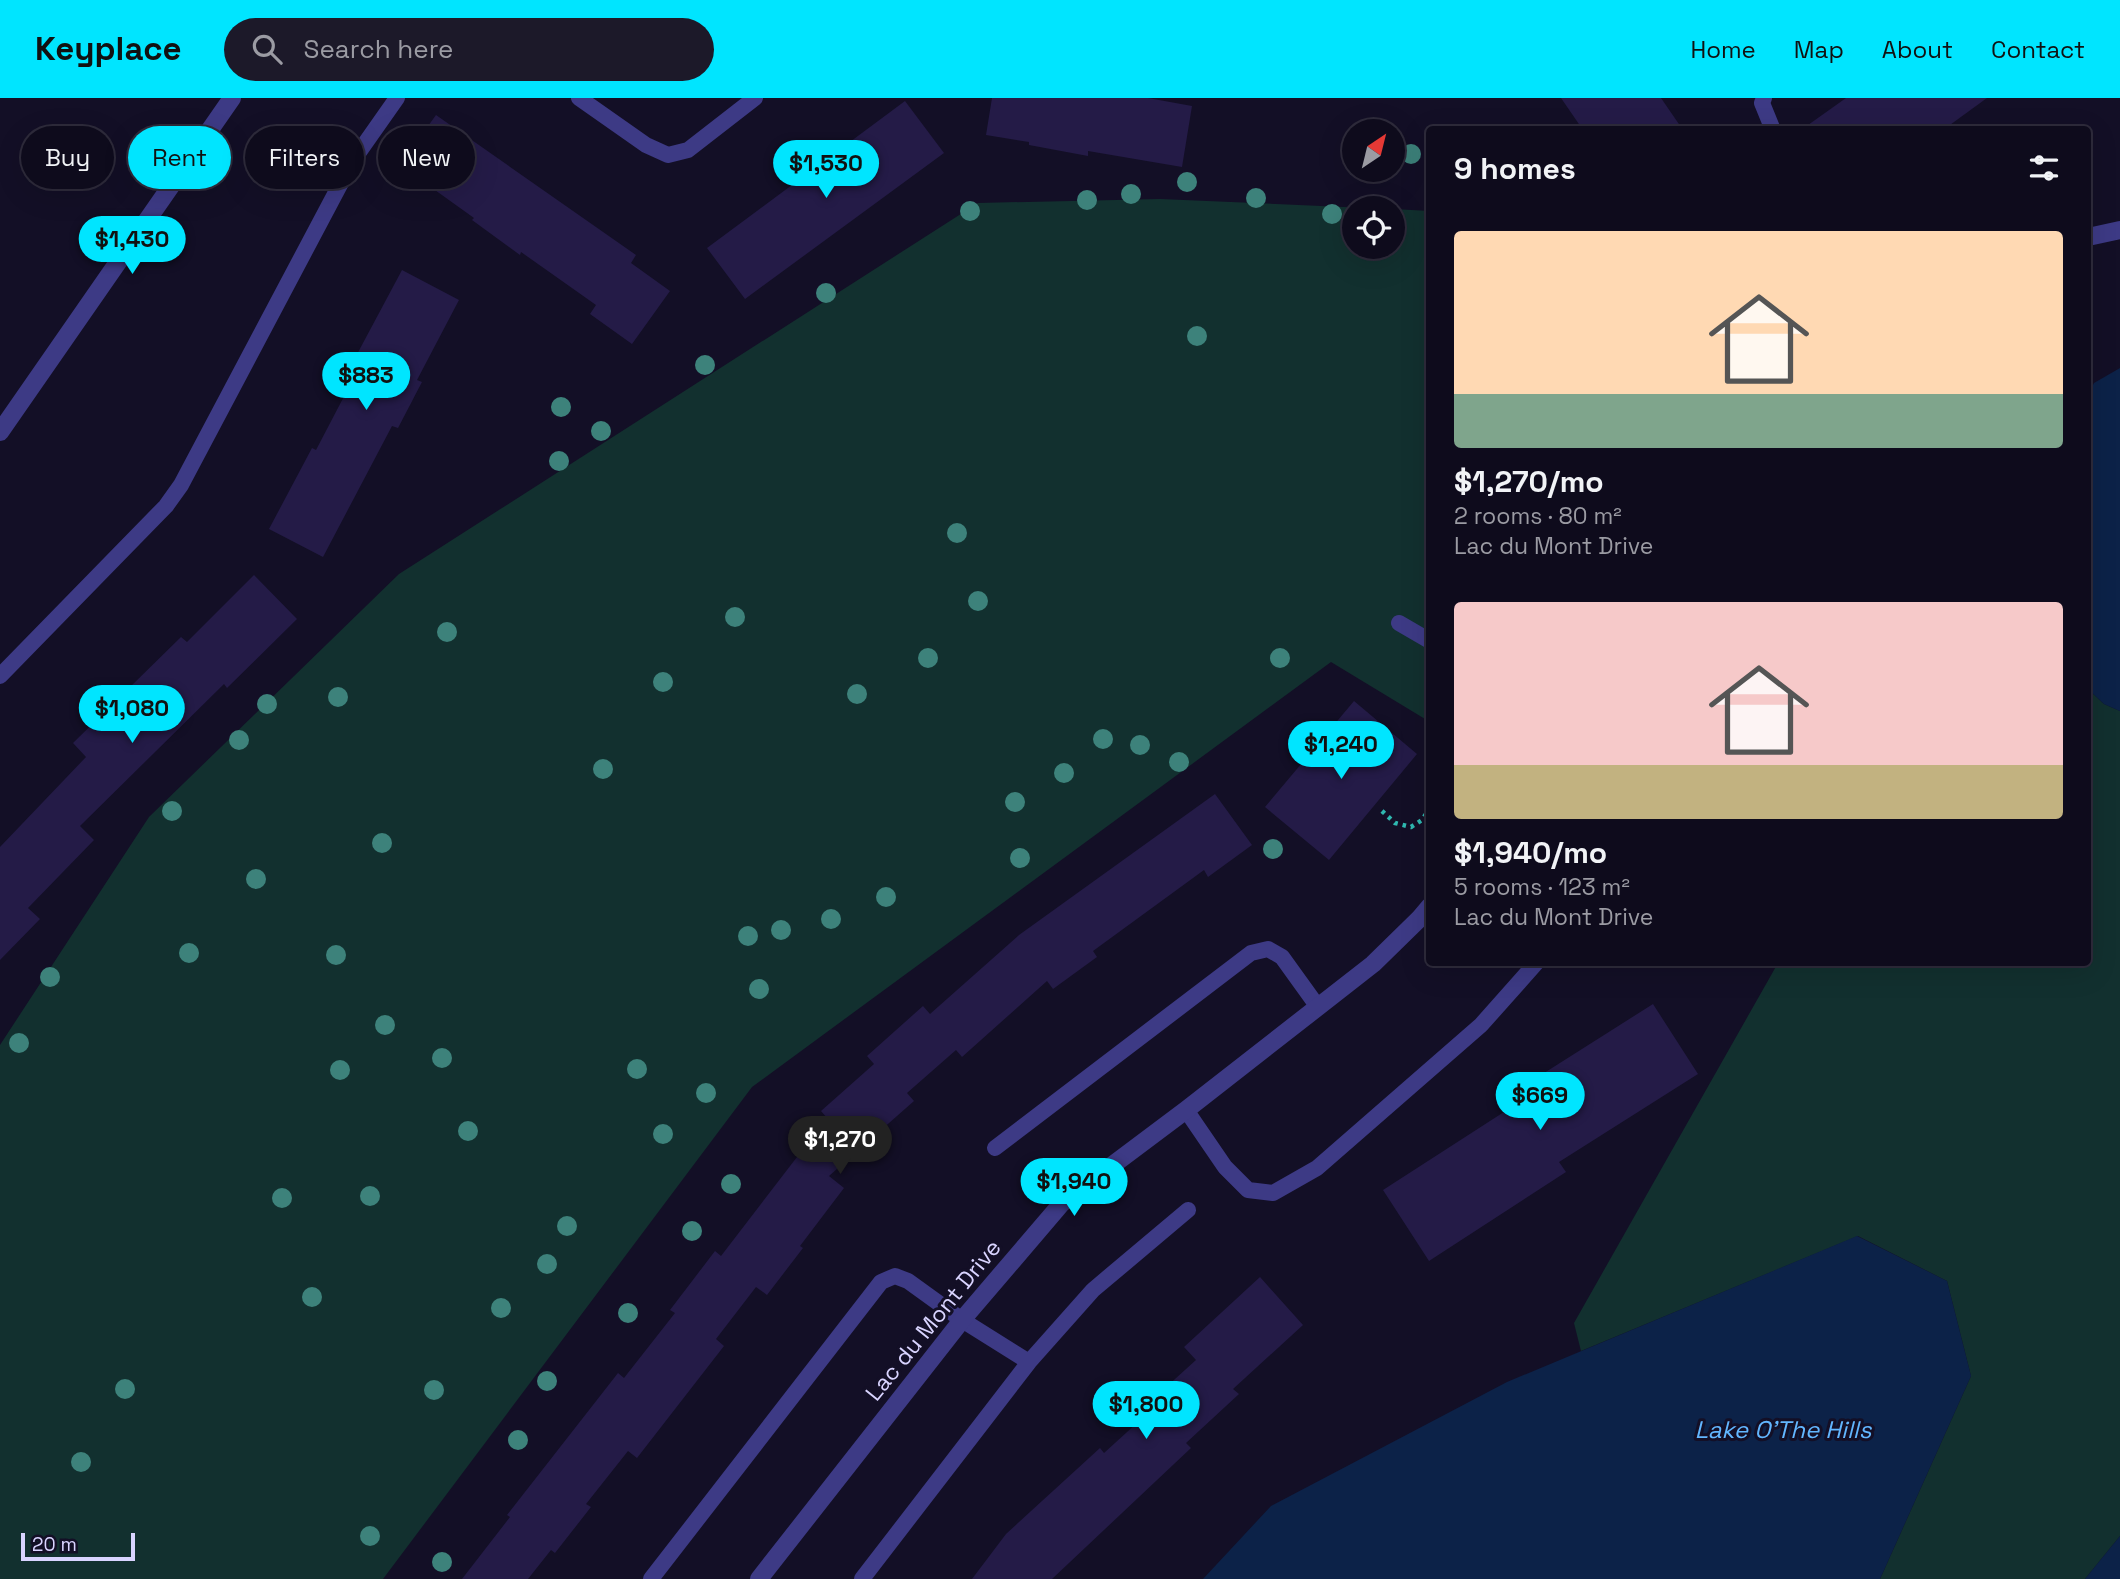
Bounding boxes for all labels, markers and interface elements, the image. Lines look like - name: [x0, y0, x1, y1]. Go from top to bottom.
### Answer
- search box: [224, 18, 714, 81]
- text: Keyplace: [35, 28, 182, 70]
- icon: search: [248, 30, 286, 68]
- text: Search here: [304, 32, 453, 66]
- text: Home: [1690, 34, 1756, 65]
- text: Map: [1794, 34, 1844, 65]
- text: About: [1882, 34, 1953, 65]
- text: Contact: [1991, 34, 2085, 65]
- north arrow: [1342, 119, 1405, 182]
- map controls: [1342, 119, 1405, 259]
- chip: Buy: [21, 126, 114, 189]
- chip: Rent: [128, 126, 231, 189]
- chip: Filters: [245, 126, 364, 189]
- chip: New: [378, 126, 475, 189]
- pin: $1,530: [769, 140, 883, 200]
- text: $1,530: [789, 148, 863, 178]
- text: 9 homes: [1454, 149, 1576, 188]
- icon: filters: [2025, 149, 2063, 187]
- button: locate: [1342, 196, 1405, 259]
- pin: $1,430: [75, 216, 189, 276]
- text: $1,430: [95, 224, 169, 254]
- icon: home: [1696, 276, 1822, 402]
- pin: $883: [325, 352, 407, 412]
- text: $883: [338, 360, 394, 390]
- text: $1,270/mo: [1454, 462, 1604, 501]
- text: 2 rooms · 80 m²: [1454, 501, 1622, 531]
- text: Lac du Mont Drive: [1454, 531, 1653, 561]
- icon: home: [1696, 647, 1822, 773]
- pin: $1,080: [75, 686, 189, 745]
- text: $1,080: [95, 693, 169, 723]
- pin: $1,240: [1284, 722, 1398, 781]
- text: $1,240: [1304, 729, 1378, 759]
- text: $1,940/mo: [1454, 833, 1607, 872]
- text: 5 rooms · 123 m²: [1454, 872, 1630, 902]
- text: Lac du Mont Drive: [1454, 902, 1653, 932]
- pin: $669: [1499, 1072, 1581, 1132]
- text: $669: [1512, 1080, 1568, 1110]
- pin: $1,270: [783, 1116, 897, 1176]
- text: $1,270: [804, 1124, 876, 1154]
- pin: $1,940: [1017, 1158, 1131, 1218]
- text: $1,940: [1037, 1166, 1111, 1196]
- street label: Lac du Mont Drive: [859, 1233, 1007, 1407]
- pin: $1,800: [1089, 1382, 1203, 1441]
- text: $1,800: [1109, 1389, 1183, 1419]
- water label: Lake O'The Hills: [1695, 1414, 1873, 1445]
- scale bar: [21, 1530, 135, 1562]
- text: 20 m: [32, 1532, 77, 1557]

